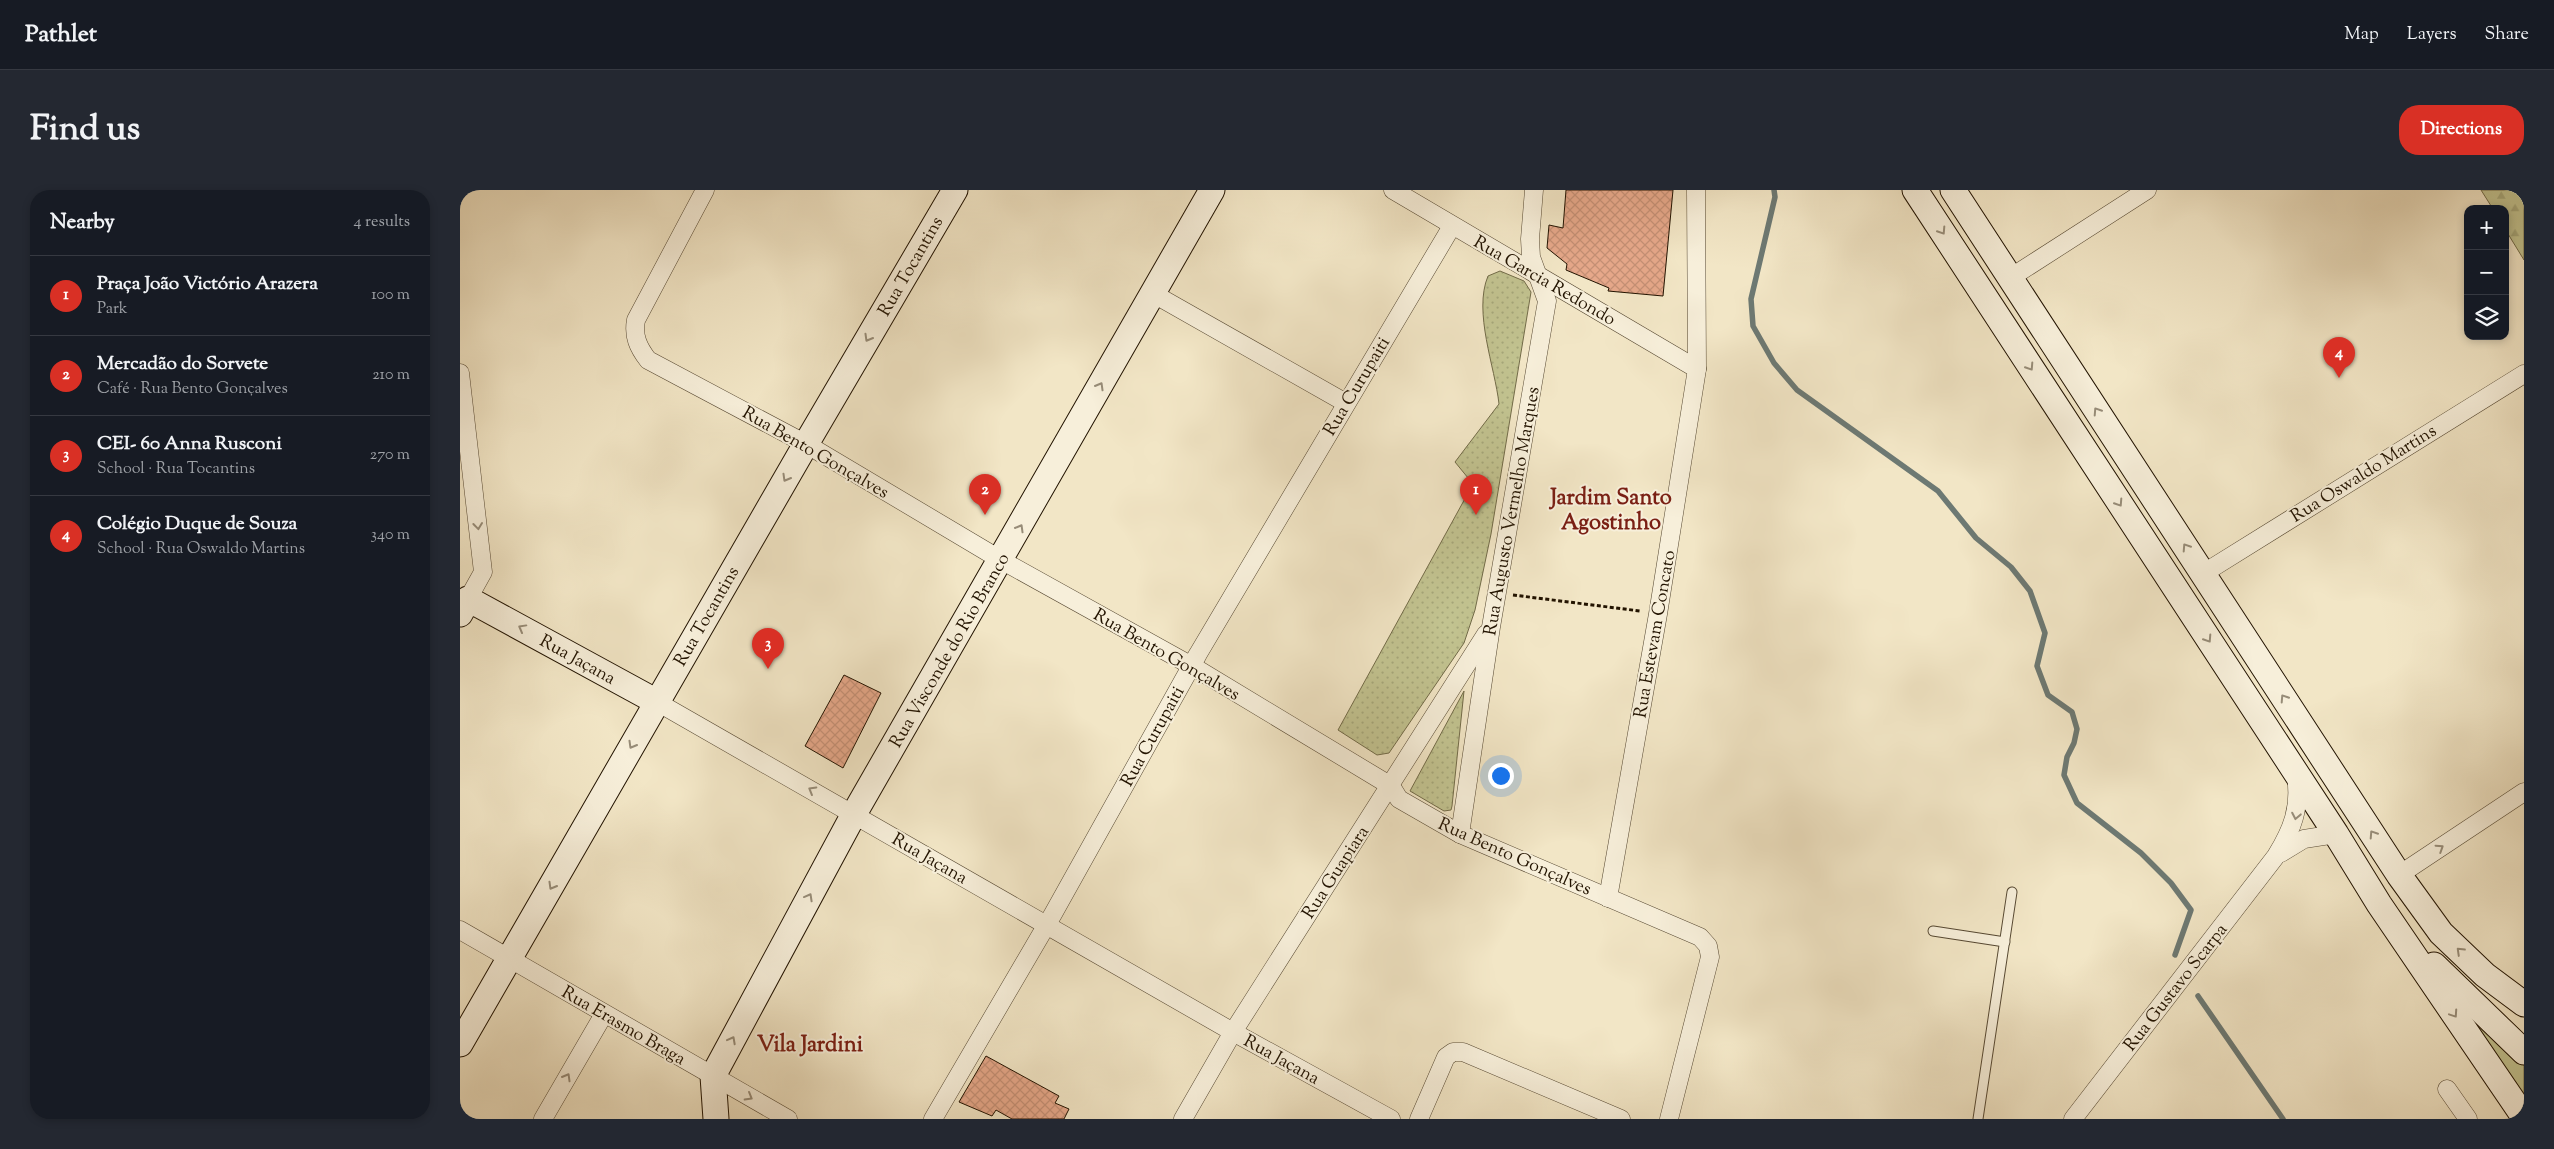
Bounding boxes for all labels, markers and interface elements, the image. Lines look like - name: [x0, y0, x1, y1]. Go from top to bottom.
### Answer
- text: Pathlet: [25, 18, 97, 52]
- text: Map: [2344, 22, 2379, 48]
- text: Layers: [2407, 22, 2457, 48]
- text: Share: [2485, 22, 2529, 48]
- text: Find us: [30, 105, 140, 156]
- button: Directions: [2399, 105, 2524, 155]
- map controls: [2464, 205, 2509, 340]
- button: +: [2464, 205, 2509, 250]
- text: Nearby: [50, 208, 115, 238]
- text: 4 results: [354, 211, 410, 234]
- street label: Rua Tocantins: [873, 212, 951, 322]
- one-way arrow: [1936, 225, 1945, 235]
- street label: Rua Garcia Redondo: [1468, 230, 1620, 333]
- button: −: [2464, 250, 2509, 295]
- text: Praça João Victório Arazera: [97, 271, 318, 298]
- text: 1: [63, 284, 69, 307]
- text: 100 m: [371, 284, 410, 307]
- button: layers: [2464, 295, 2509, 340]
- text: Park: [97, 298, 128, 321]
- one-way arrow: [865, 332, 875, 341]
- street label: Rua Curupaiti: [1318, 333, 1398, 441]
- pin: 4: [2323, 337, 2355, 378]
- text: Mercadão do Sorvete: [97, 351, 268, 378]
- one-way arrow: [2024, 362, 2034, 371]
- text: 2: [62, 364, 70, 387]
- text: 210 m: [372, 364, 410, 387]
- text: Café · Rua Bento Gonçalves: [97, 378, 288, 401]
- one-way arrow: [1093, 383, 1103, 392]
- street label: Rua Augusto Vermelho Marques: [1478, 385, 1548, 638]
- street label: Rua Bento Gonçalves: [737, 401, 893, 506]
- one-way arrow: [2093, 407, 2103, 416]
- street label: Rua Oswaldo Martins: [2286, 419, 2442, 530]
- text: CEI- 60 Anna Rusconi: [97, 431, 282, 458]
- text: 3: [63, 444, 69, 467]
- text: 270 m: [370, 444, 410, 467]
- text: School · Rua Tocantins: [97, 458, 255, 481]
- one-way arrow: [783, 472, 793, 481]
- pin: 2: [969, 474, 1001, 515]
- pin: 1: [1460, 474, 1492, 515]
- district label: Jardim Santo Agostinho: [1548, 483, 1672, 540]
- one-way arrow: [2113, 498, 2122, 507]
- text: Colégio Duque de Souza: [97, 511, 297, 538]
- one-way arrow: [472, 522, 483, 530]
- text: 4: [62, 524, 70, 547]
- text: 340 m: [371, 524, 410, 547]
- one-way arrow: [1013, 524, 1023, 533]
- text: School · Rua Oswaldo Martins: [97, 538, 305, 561]
- one-way arrow: [2183, 543, 2192, 552]
- street label: Rua Estevam Concato: [1628, 548, 1684, 720]
- street label: Rua Visconde do Rio Branco: [884, 549, 1017, 753]
- street label: Rua Tocantins: [669, 562, 747, 672]
- street label: Rua Bento Gonçalves: [1088, 603, 1244, 708]
- one-way arrow: [518, 624, 527, 634]
- pin: 3: [752, 628, 784, 669]
- street label: Rua Jaçana: [534, 629, 620, 692]
- one-way arrow: [2202, 634, 2212, 643]
- street label: Rua Curupaiti: [1115, 682, 1192, 792]
- one-way arrow: [2281, 694, 2290, 703]
- one-way arrow: [629, 739, 639, 748]
- your location: [1488, 763, 1514, 789]
- one-way arrow: [808, 787, 817, 797]
- one-way arrow: [2291, 811, 2301, 820]
- street label: Rua Bento Gonçalves: [1433, 812, 1595, 903]
- street label: Rua Guapiara: [1297, 821, 1377, 925]
- street label: Rua Jaçana: [886, 828, 972, 892]
- one-way arrow: [2369, 830, 2379, 839]
- one-way arrow: [2434, 845, 2444, 854]
- one-way arrow: [548, 880, 558, 889]
- one-way arrow: [803, 893, 813, 902]
- street label: Rua Gustavo Scarpa: [2118, 919, 2235, 1058]
- one-way arrow: [2456, 948, 2465, 957]
- street label: Rua Erasmo Braga: [556, 981, 690, 1073]
- one-way arrow: [2448, 1008, 2457, 1018]
- street label: Rua Jaçana: [1238, 1029, 1324, 1092]
- district label: Vila Jardini: [757, 1030, 864, 1062]
- one-way arrow: [726, 1037, 736, 1046]
- one-way arrow: [561, 1073, 571, 1082]
- one-way arrow: [744, 1090, 753, 1100]

